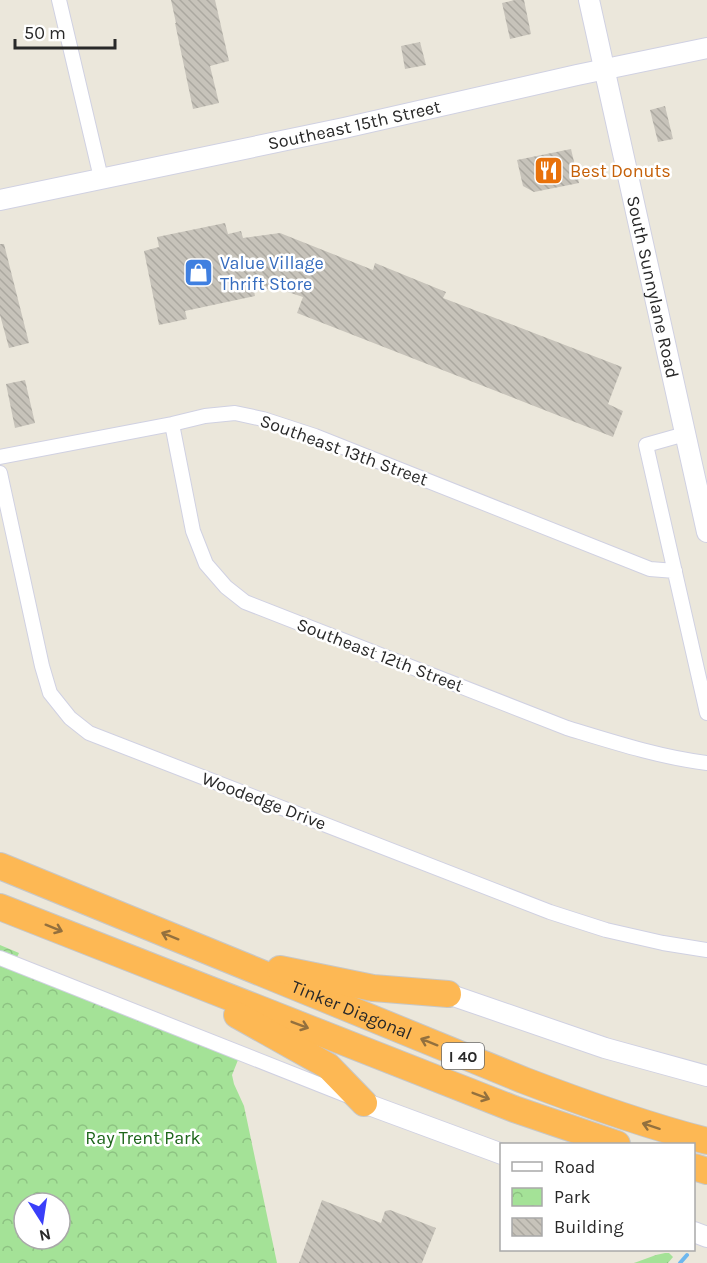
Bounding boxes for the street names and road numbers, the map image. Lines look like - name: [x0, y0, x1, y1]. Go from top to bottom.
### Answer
- street label: Southeast 15th Street: [266, 95, 443, 155]
- street label: South Sunnylane Road: [622, 194, 684, 380]
- street label: Southeast 13th Street: [257, 409, 431, 491]
- street label: Southeast 12th Street: [294, 613, 467, 697]
- street label: Woodedge Drive: [199, 767, 329, 835]
- street label: Tinker Diagonal: [288, 975, 415, 1044]
- road number: I 40: [442, 1043, 484, 1069]

